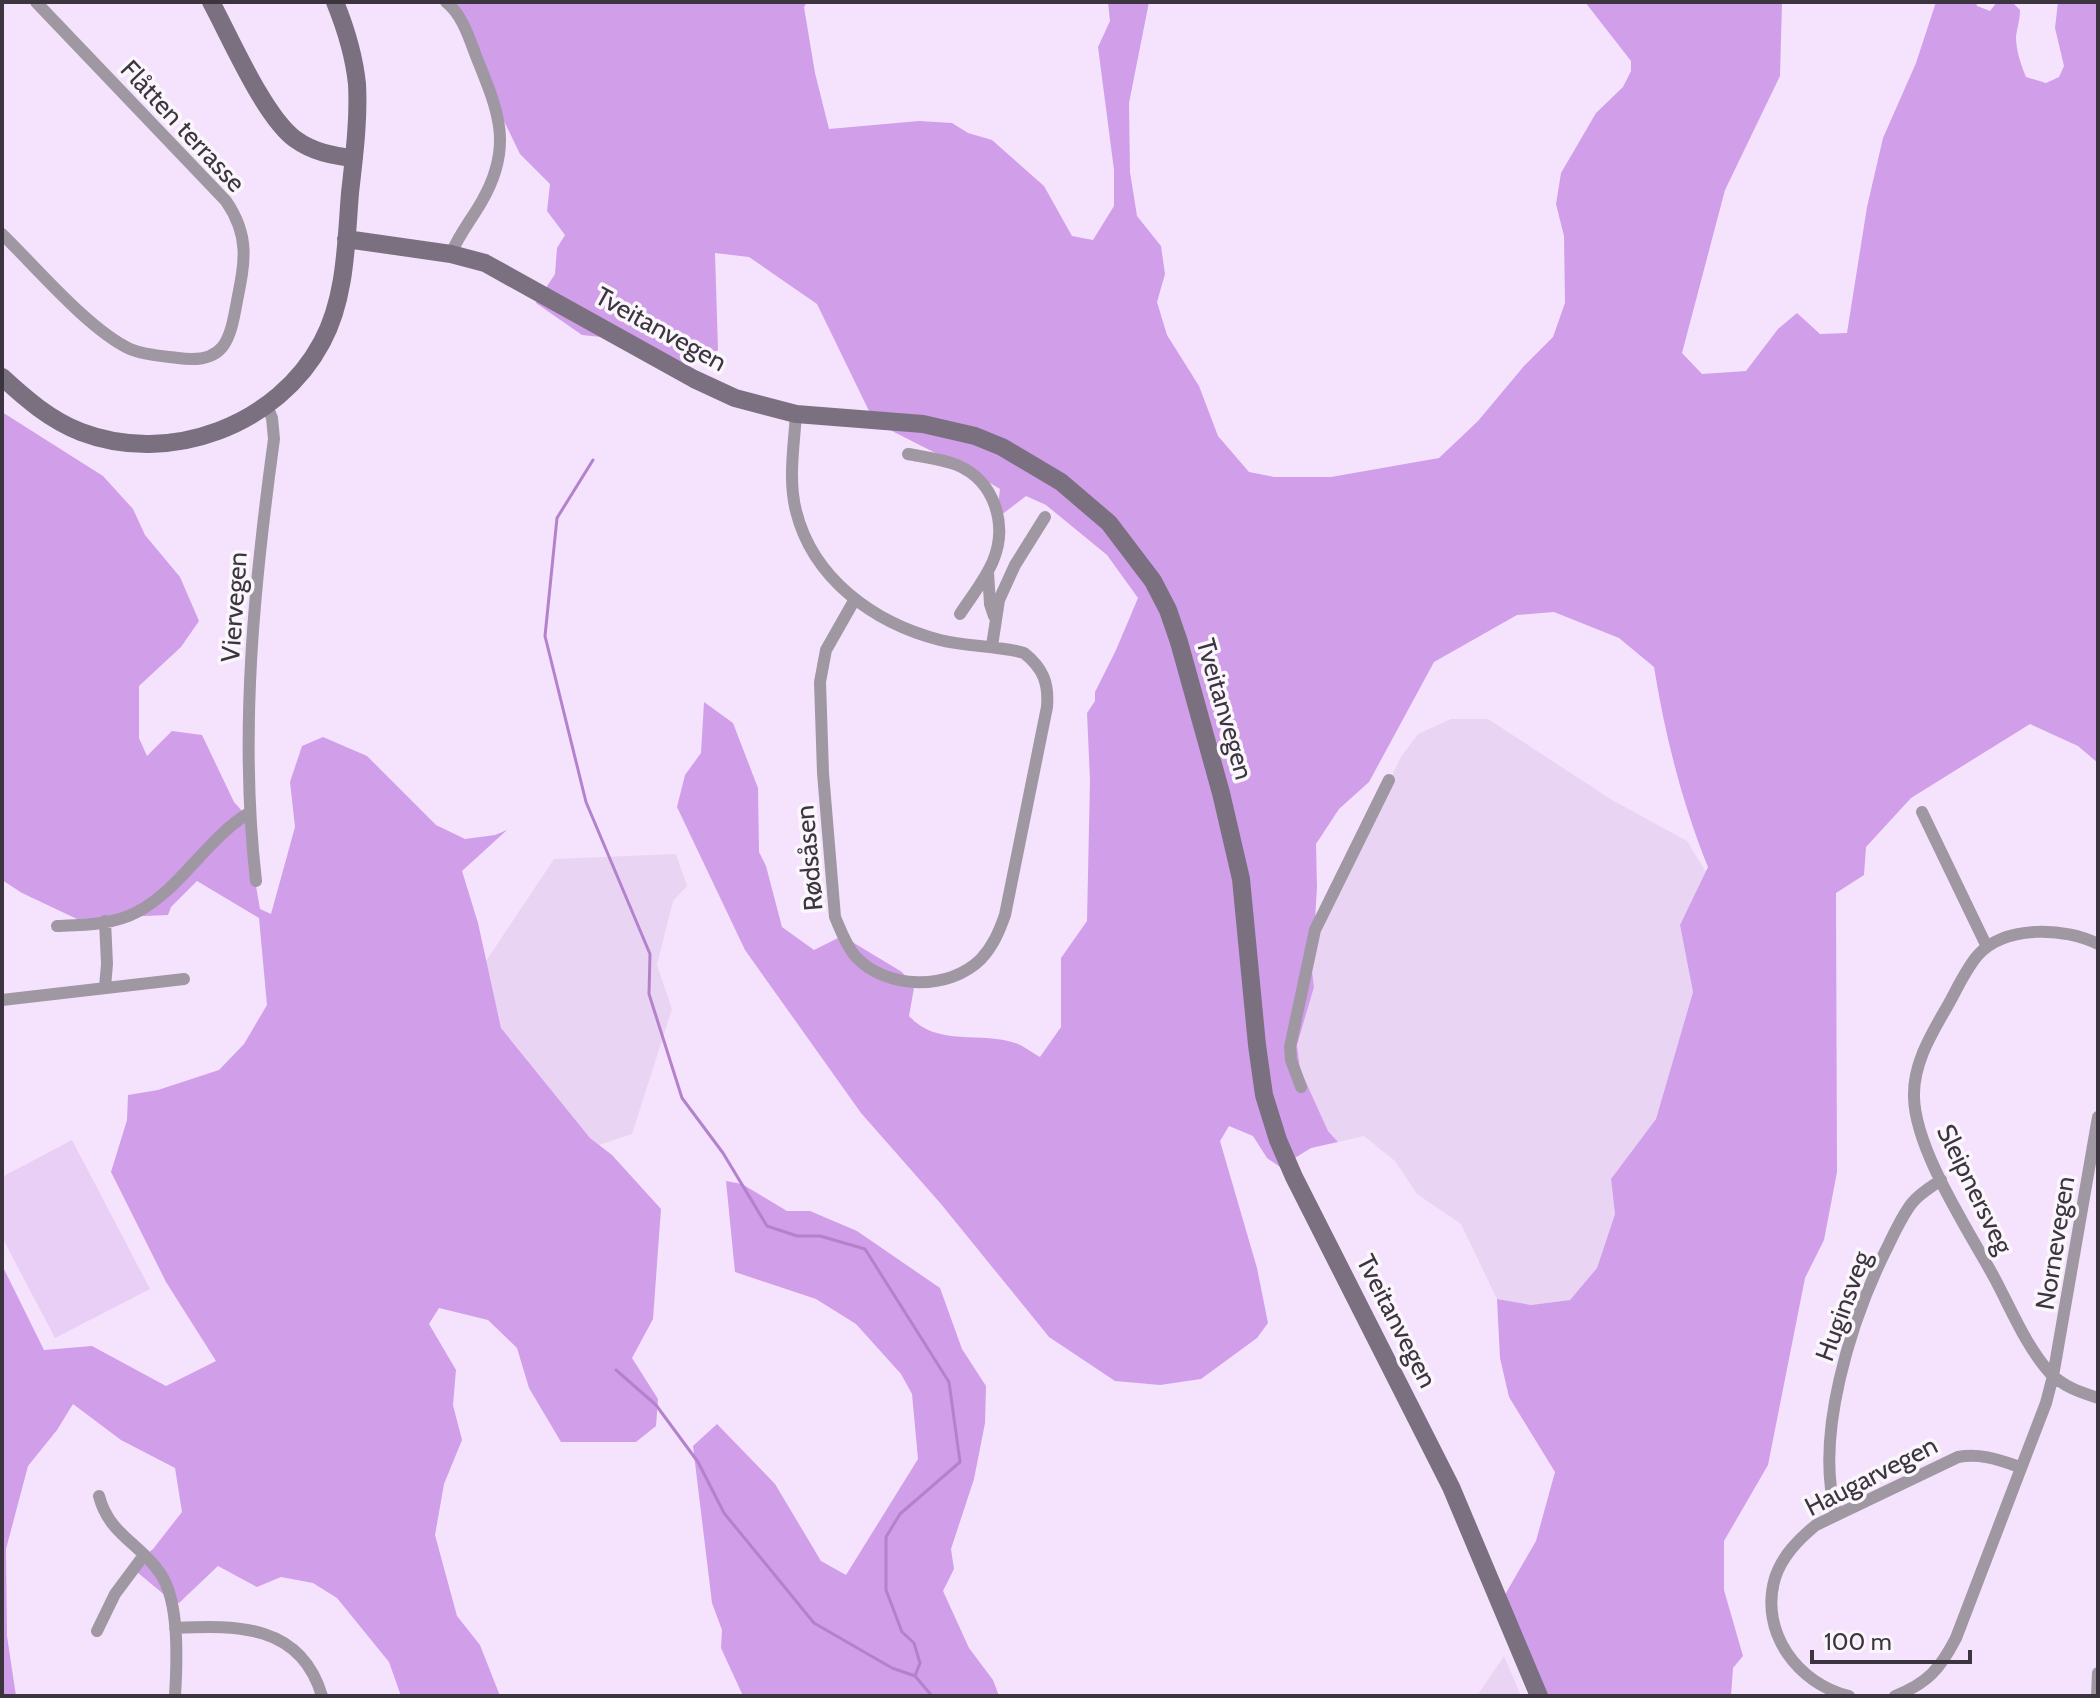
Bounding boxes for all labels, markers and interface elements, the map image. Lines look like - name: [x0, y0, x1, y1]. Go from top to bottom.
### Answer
- street label: Flåtten terrasse: [114, 53, 252, 199]
- street label: Tveitanvegen: [590, 280, 732, 378]
- street label: Viervegen: [214, 551, 254, 663]
- street label: Tveitanvegen: [1190, 635, 1260, 783]
- street label: Rødsåsen: [788, 804, 830, 912]
- street label: Sleipnersveg: [1930, 1119, 2021, 1260]
- street label: Nornevegen: [2029, 1174, 2081, 1312]
- street label: Huginsveg: [1808, 1246, 1878, 1365]
- street label: Tveitanvegen: [1350, 1249, 1444, 1393]
- street label: Haugarvegen: [1799, 1429, 1943, 1523]
- scale bar: [1812, 1614, 1970, 1664]
- text: 100 m: [1824, 1627, 1892, 1656]

